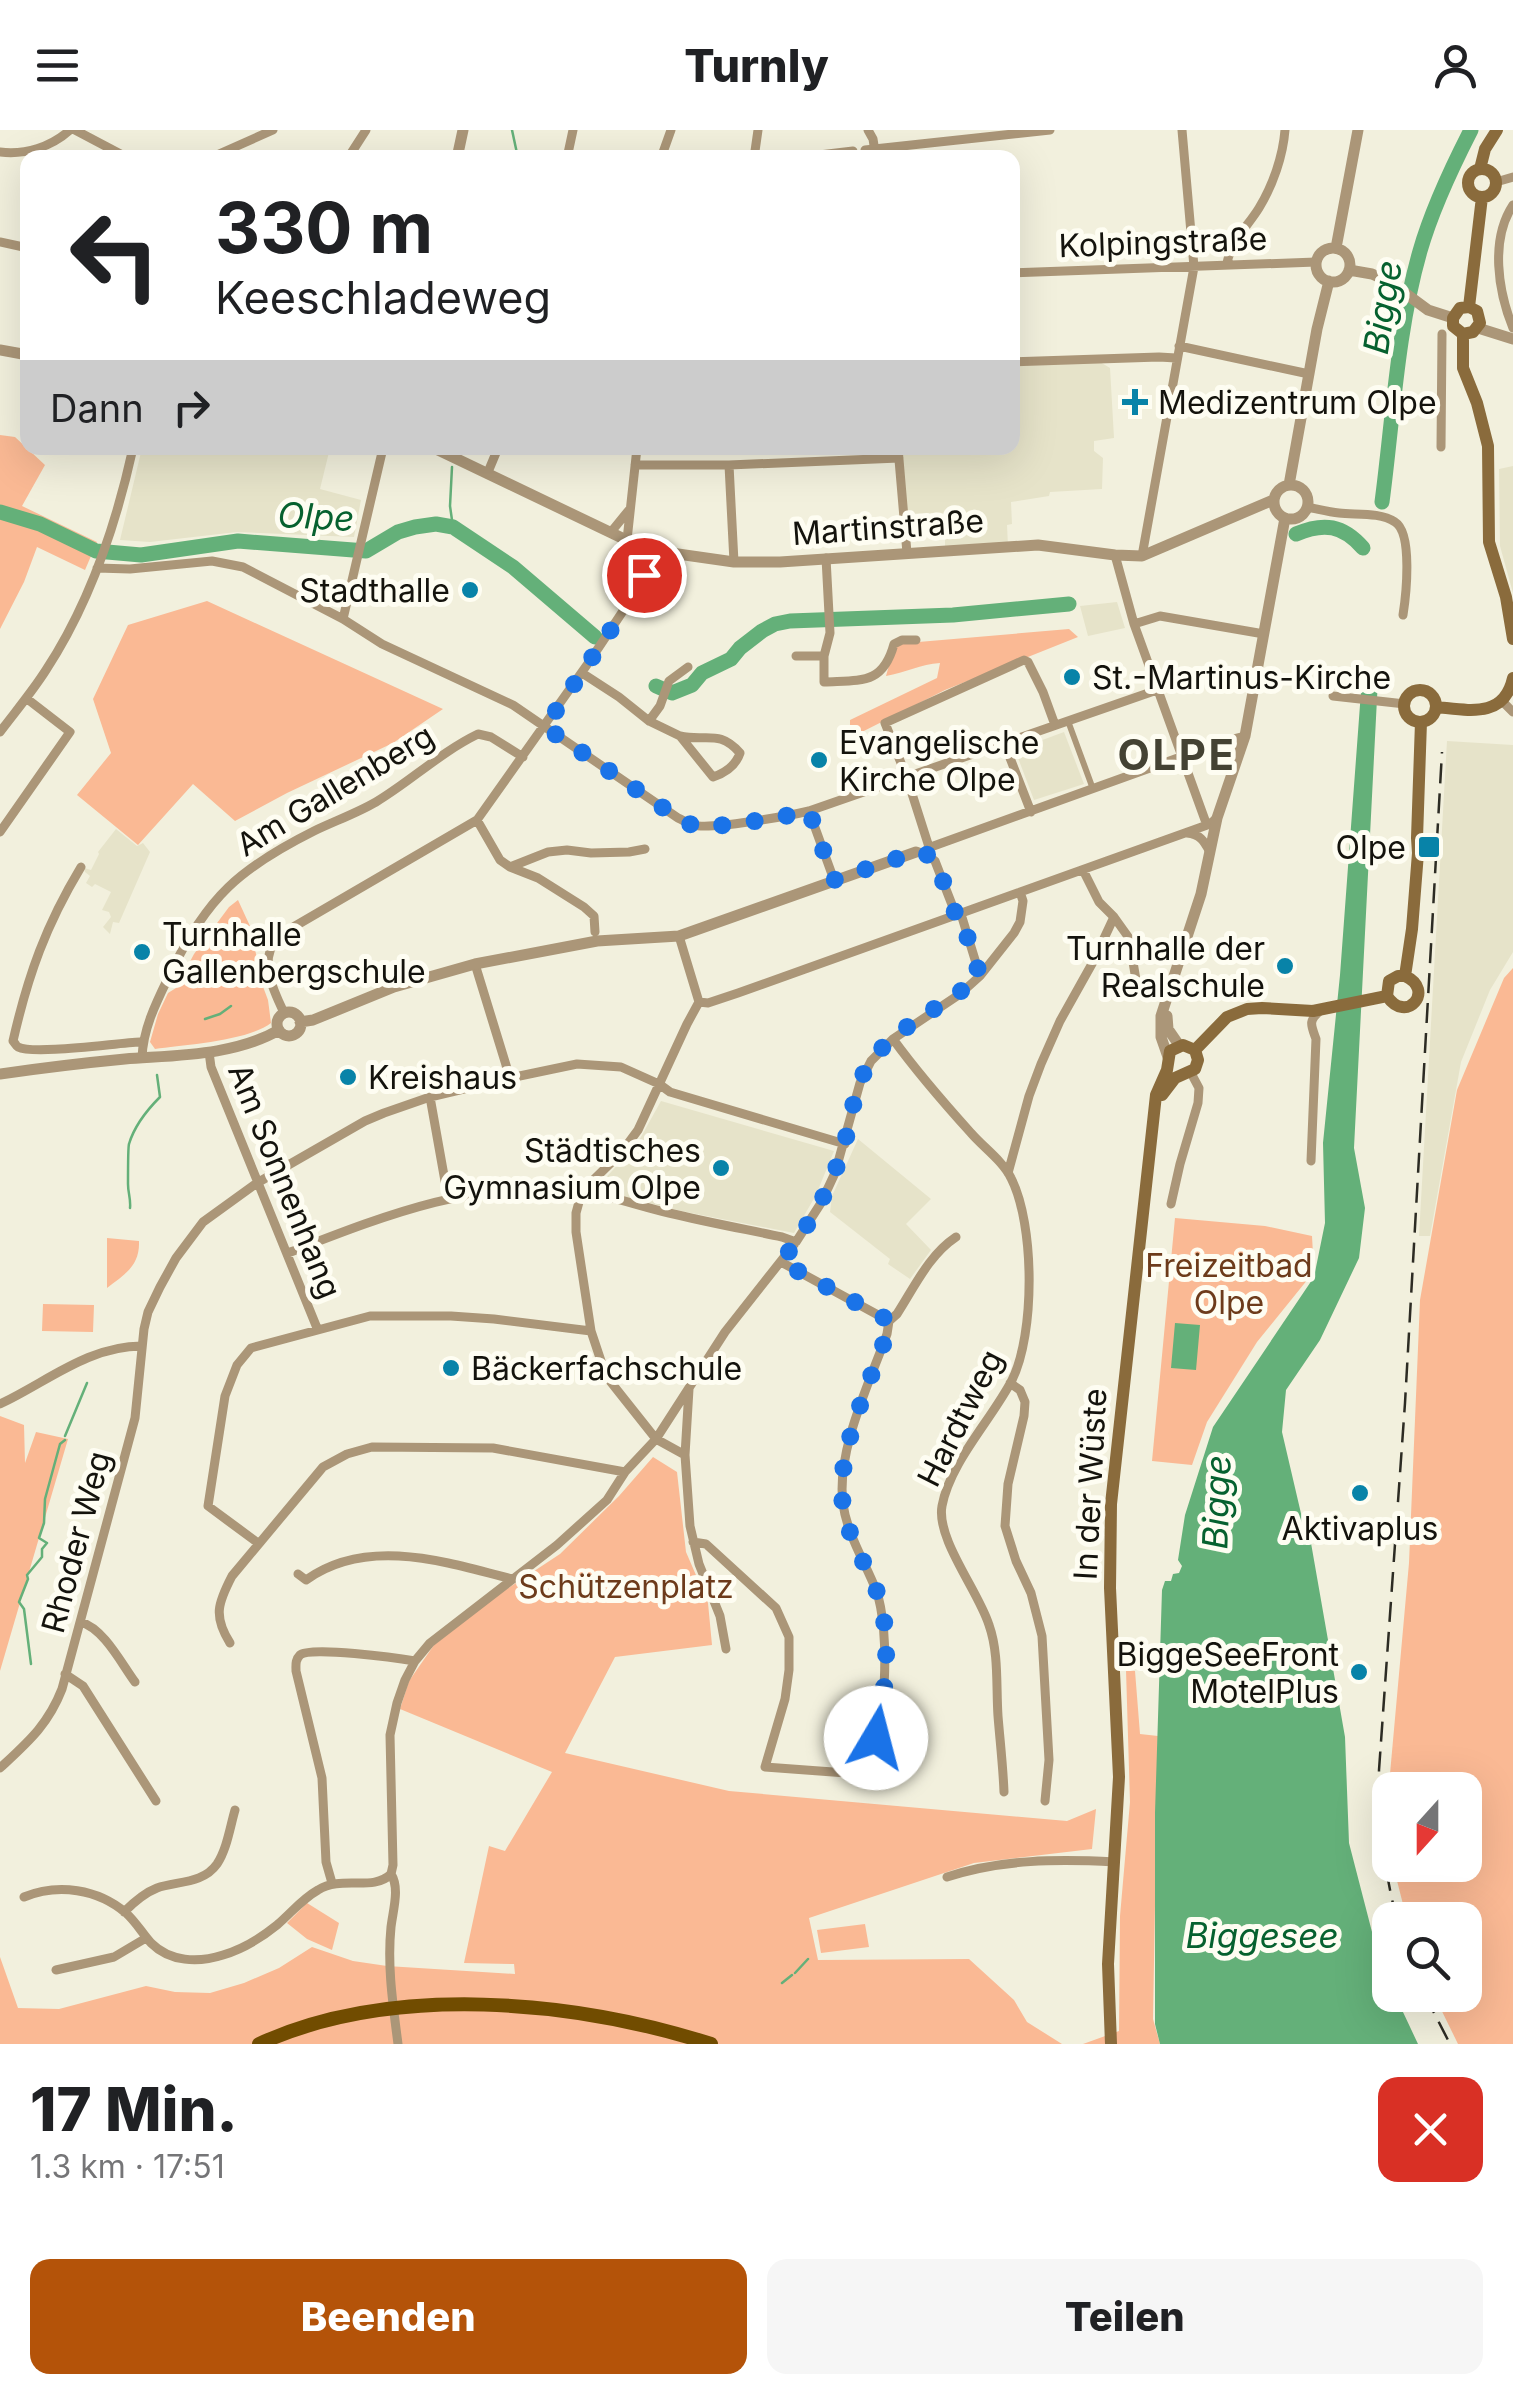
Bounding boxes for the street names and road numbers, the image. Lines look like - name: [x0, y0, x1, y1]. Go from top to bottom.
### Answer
- street label: Kolpingstraße: [1058, 219, 1268, 265]
- street label: Martinstraße: [791, 501, 985, 553]
- street label: Am Gallenberg: [229, 716, 441, 864]
- street label: Am Sonnenhang: [220, 1058, 350, 1304]
- street label: Hardtweg: [909, 1343, 1011, 1493]
- street label: In der Wüste: [1066, 1387, 1114, 1581]
- street label: Rhoder Weg: [33, 1447, 119, 1637]

